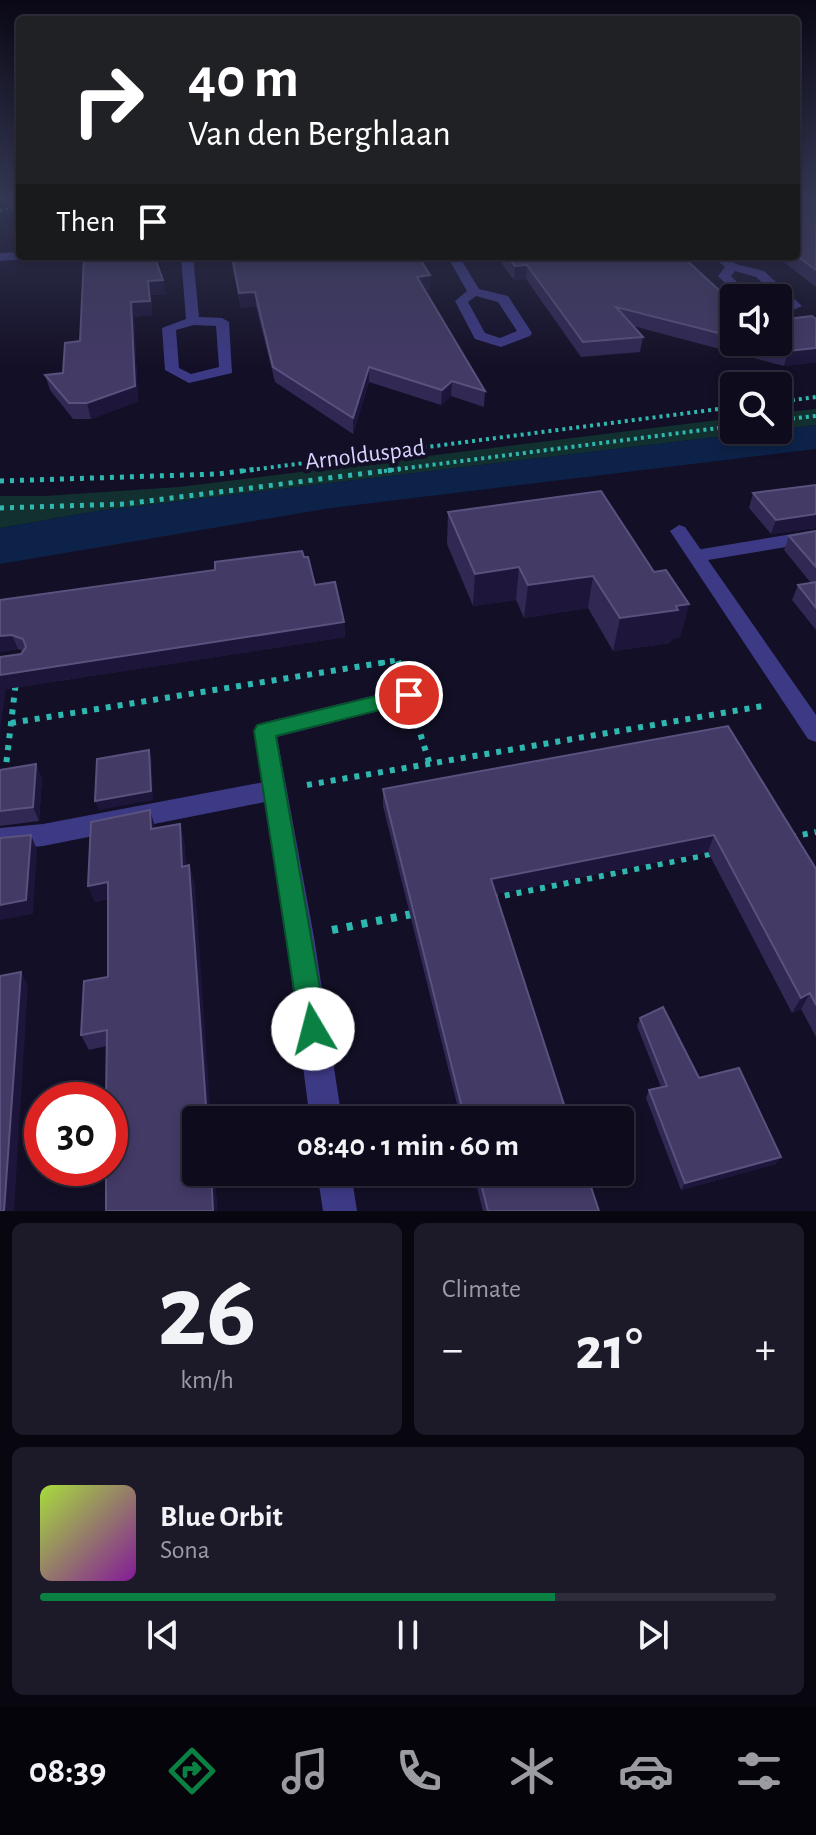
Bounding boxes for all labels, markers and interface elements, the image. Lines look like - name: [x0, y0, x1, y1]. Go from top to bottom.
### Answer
- icon: right: [56, 48, 160, 152]
- text: 40 m: [188, 51, 299, 107]
- text: Van den Berghlaan: [188, 116, 451, 152]
- icon: arrive: [131, 200, 175, 244]
- text: Then: [56, 207, 115, 237]
- map controls: [720, 284, 792, 444]
- button: sound: [720, 284, 792, 356]
- button: search: [720, 372, 792, 444]
- street label: Arnolduspad: [304, 436, 426, 474]
- pin: [375, 661, 443, 729]
- icon: arrive: [387, 673, 431, 717]
- position arrow: [271, 987, 355, 1071]
- speed limit sign: 30: [24, 1082, 128, 1186]
- text: 08:40 · 1 min · 60 m: [297, 1131, 519, 1161]
- text: 26: [157, 1261, 257, 1365]
- text: Climate: [442, 1276, 521, 1302]
- text: 21°: [575, 1320, 643, 1380]
- text: −: [442, 1328, 463, 1372]
- text: +: [755, 1328, 776, 1372]
- text: km/h: [180, 1367, 234, 1393]
- text: Blue Orbit: [160, 1502, 283, 1532]
- text: Sona: [160, 1537, 210, 1563]
- icon: previous: [141, 1613, 185, 1657]
- icon: pause: [386, 1613, 430, 1657]
- icon: next: [631, 1613, 675, 1657]
- icon: directions: [164, 1743, 220, 1799]
- icon: music: [277, 1743, 333, 1799]
- icon: phone: [391, 1743, 447, 1799]
- icon: climate: [504, 1743, 560, 1799]
- icon: car: [618, 1743, 674, 1799]
- icon: filters: [731, 1743, 787, 1799]
- text: 08:39: [29, 1753, 106, 1789]

